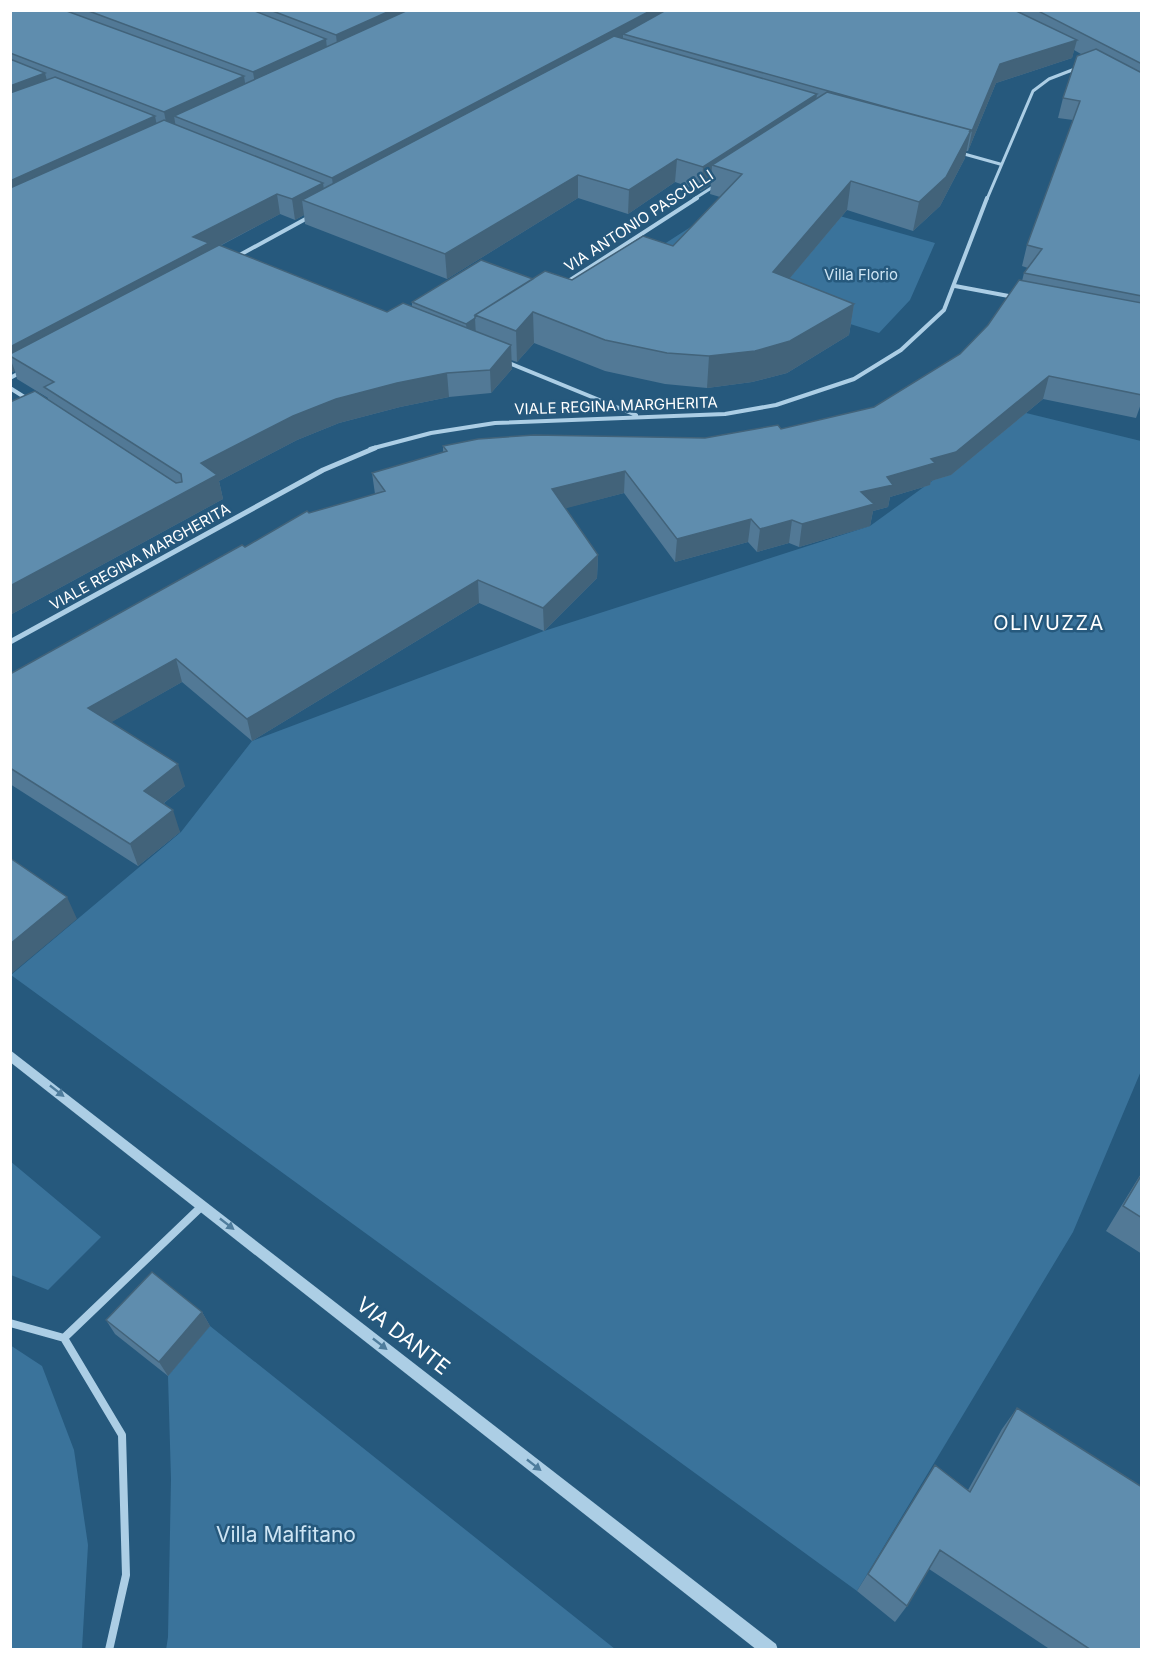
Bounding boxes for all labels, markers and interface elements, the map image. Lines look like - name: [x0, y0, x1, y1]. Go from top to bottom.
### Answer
- street label: VIA ANTONIO PASCULLI: [561, 165, 717, 276]
- park label: Villa Florio: [824, 265, 898, 284]
- street label: VIALE REGINA MARGHERITA: [514, 392, 718, 419]
- street label: VIALE REGINA MARGHERITA: [46, 499, 233, 614]
- district label: OLIVUZZA: [993, 611, 1105, 635]
- one-way arrow: [49, 1085, 64, 1097]
- one-way arrow: [219, 1218, 234, 1230]
- street label: VIA DANTE: [352, 1291, 455, 1380]
- one-way arrow: [372, 1338, 388, 1351]
- one-way arrow: [526, 1458, 541, 1470]
- park label: Villa Malfitano: [216, 1522, 356, 1547]

